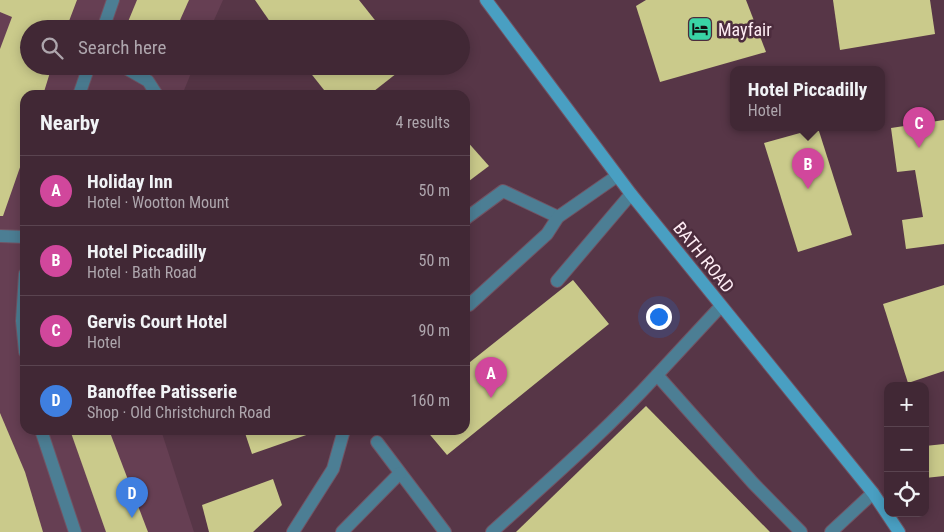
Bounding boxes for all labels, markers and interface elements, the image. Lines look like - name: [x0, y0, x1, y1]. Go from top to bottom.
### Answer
- hotel icon: Mayfair: [687, 16, 713, 42]
- place label: Mayfair: [718, 19, 772, 40]
- search box: [20, 20, 470, 75]
- icon: search: [38, 34, 66, 62]
- text: Search here: [78, 36, 166, 59]
- popup: [730, 66, 885, 131]
- text: Hotel Piccadilly: [748, 78, 867, 101]
- text: Hotel: [748, 101, 782, 120]
- pin: C: [903, 107, 935, 148]
- text: Nearby: [40, 111, 99, 135]
- text: 4 results: [395, 113, 450, 132]
- pin: B: [792, 148, 824, 189]
- text: Holiday Inn: [87, 170, 173, 193]
- text: A: [51, 181, 61, 200]
- text: 50 m: [418, 181, 450, 200]
- text: Hotel · Wootton Mount: [87, 193, 229, 212]
- street label: BATH ROAD: [669, 218, 739, 296]
- text: Hotel Piccadilly: [87, 240, 206, 263]
- text: B: [52, 251, 60, 270]
- text: 50 m: [418, 251, 450, 270]
- text: Hotel · Bath Road: [87, 263, 197, 282]
- your location: [646, 304, 672, 330]
- text: Gervis Court Hotel: [87, 310, 227, 333]
- text: C: [51, 321, 61, 340]
- text: 90 m: [418, 321, 450, 340]
- text: Hotel: [87, 333, 121, 352]
- pin: A: [475, 357, 507, 398]
- text: Banoffee Patisserie: [87, 380, 237, 403]
- map controls: [884, 382, 929, 517]
- button: +: [884, 382, 929, 427]
- text: D: [51, 391, 61, 410]
- text: 160 m: [411, 391, 450, 410]
- text: Shop · Old Christchurch Road: [87, 403, 271, 422]
- button: −: [884, 427, 929, 472]
- button: locate: [884, 472, 929, 517]
- pin: D: [116, 477, 148, 518]

